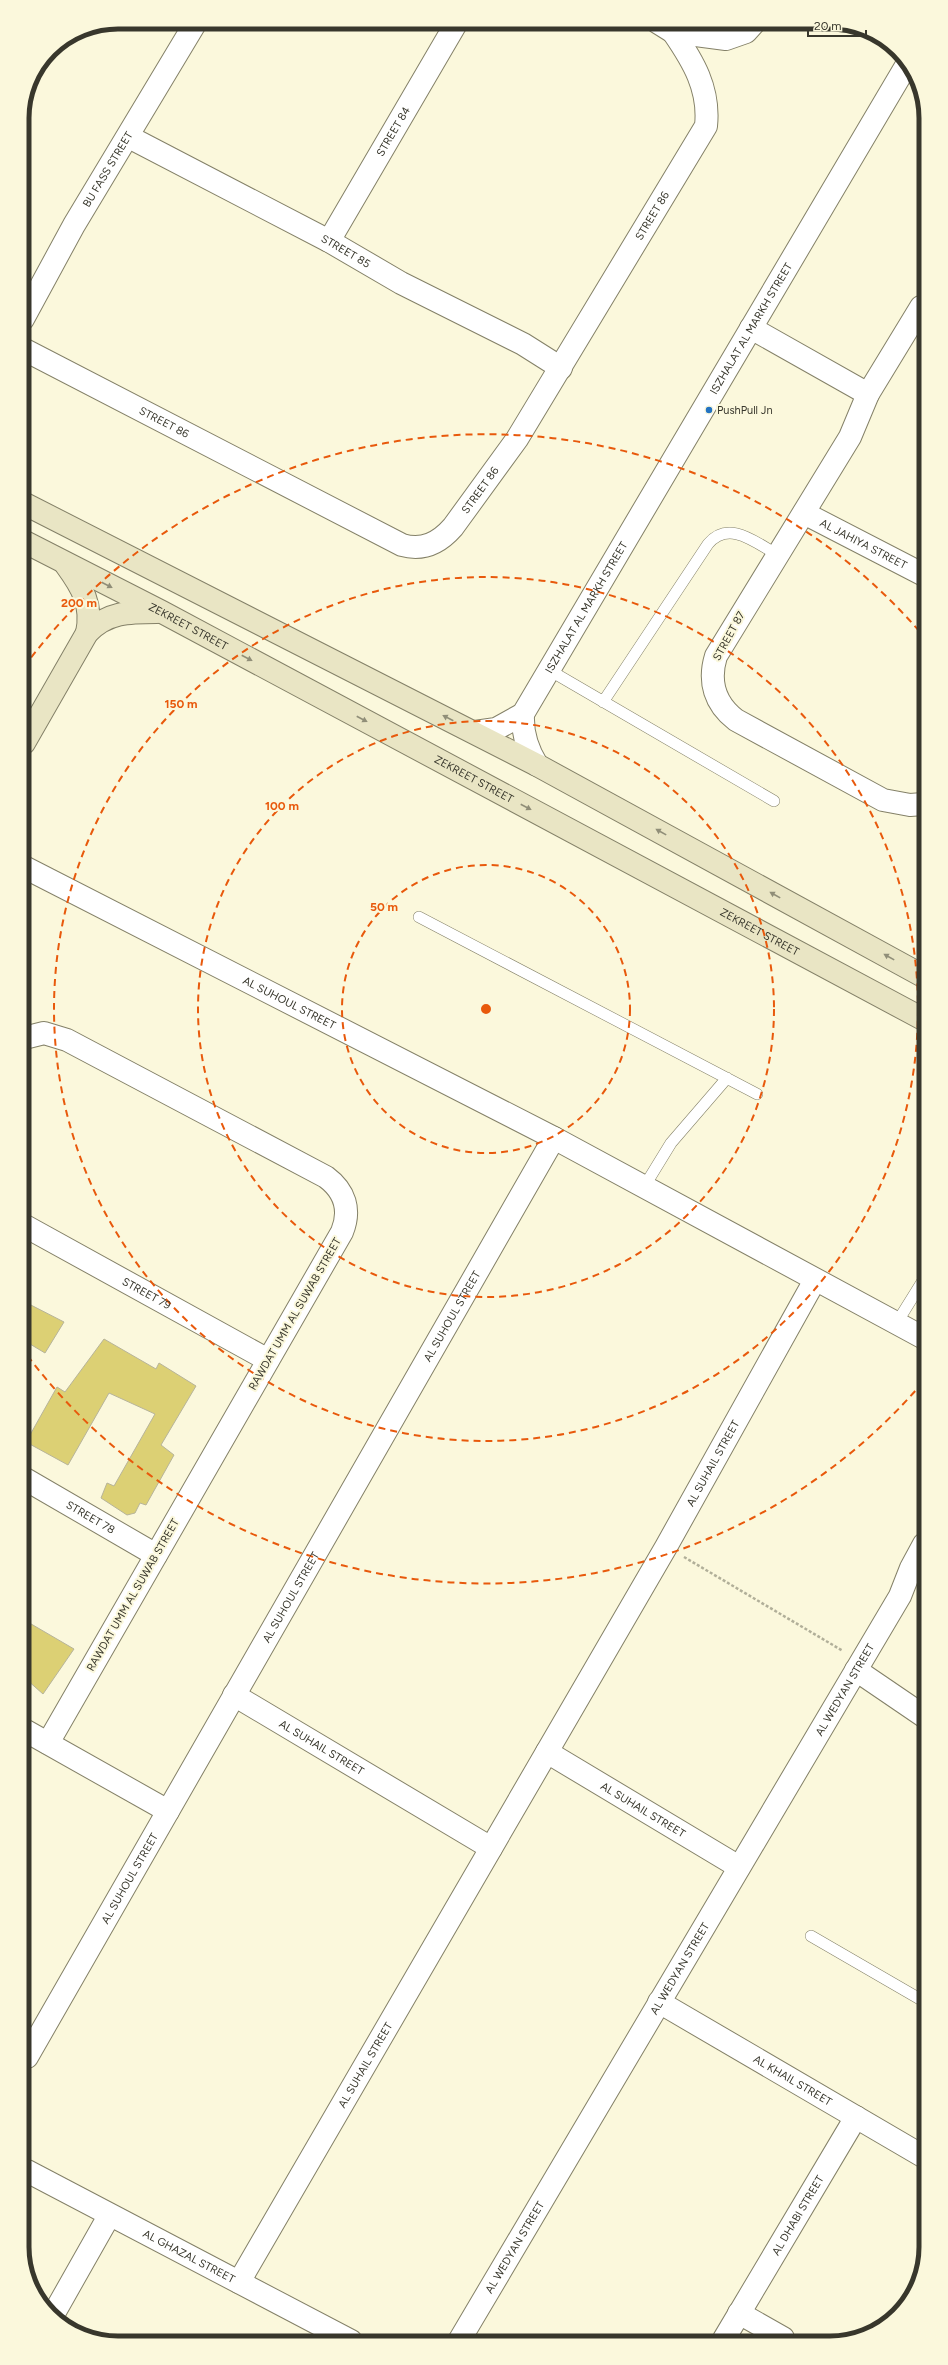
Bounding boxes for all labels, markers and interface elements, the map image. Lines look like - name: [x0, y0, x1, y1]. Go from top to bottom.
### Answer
- scale bar: [808, 12, 866, 38]
- text: 20 m: [814, 19, 842, 33]
- street label: STREET 84: [374, 104, 413, 158]
- street label: BU FASS STREET: [80, 129, 135, 209]
- street label: STREET 86: [632, 189, 672, 242]
- street label: STREET 85: [319, 232, 373, 270]
- street label: ISZHALAT AL MARKH STREET: [707, 260, 795, 396]
- street label: STREET 86: [137, 404, 191, 440]
- place label: PushPull Jn: [717, 404, 773, 417]
- marker: PushPull Jn: [704, 405, 714, 415]
- street label: STREET 86: [459, 464, 501, 516]
- street label: AL JAHIYA STREET: [818, 516, 909, 572]
- street label: ISZHALAT AL MARKH STREET: [542, 539, 630, 675]
- one-way arrow: [102, 582, 113, 588]
- text: 200 m: [61, 596, 97, 610]
- street label: ZEKREET STREET: [147, 600, 230, 653]
- street label: STREET 87: [710, 609, 748, 663]
- one-way arrow: [242, 655, 253, 661]
- text: 150 m: [164, 697, 198, 711]
- one-way arrow: [442, 715, 453, 721]
- one-way arrow: [356, 716, 368, 723]
- street label: ZEKREET STREET: [432, 752, 516, 805]
- text: 100 m: [265, 799, 299, 813]
- one-way arrow: [520, 804, 532, 810]
- one-way arrow: [655, 829, 667, 836]
- one-way arrow: [769, 891, 781, 898]
- text: 50 m: [370, 900, 398, 914]
- street label: ZEKREET STREET: [718, 905, 802, 958]
- one-way arrow: [883, 954, 895, 961]
- street label: AL SUHOUL STREET: [241, 974, 338, 1032]
- centre of rings: [479, 1002, 493, 1016]
- street label: RAWDAT UMM AL SUWAB STREET: [246, 1236, 344, 1392]
- street label: AL SUHOUL STREET: [421, 1269, 483, 1364]
- street label: STREET 79: [120, 1274, 173, 1312]
- street label: AL SUHAIL STREET: [684, 1418, 742, 1508]
- street label: STREET 78: [64, 1498, 118, 1536]
- street label: RAWDAT UMM AL SUWAB STREET: [84, 1517, 182, 1673]
- street label: AL SUHOUL STREET: [260, 1550, 322, 1645]
- street label: AL WEDYAN STREET: [812, 1641, 877, 1738]
- street label: AL SUHAIL STREET: [277, 1717, 366, 1777]
- street label: AL SUHAIL STREET: [598, 1779, 688, 1840]
- street label: AL SUHOUL STREET: [98, 1831, 161, 1926]
- street label: AL WEDYAN STREET: [647, 1920, 712, 2017]
- street label: AL SUHAIL STREET: [335, 2020, 395, 2110]
- street label: AL KHAIL STREET: [751, 2052, 834, 2108]
- street label: AL DHABI STREET: [769, 2173, 826, 2257]
- street label: AL WEDYAN STREET: [482, 2199, 547, 2296]
- street label: AL GHAZAL STREET: [141, 2227, 237, 2285]

